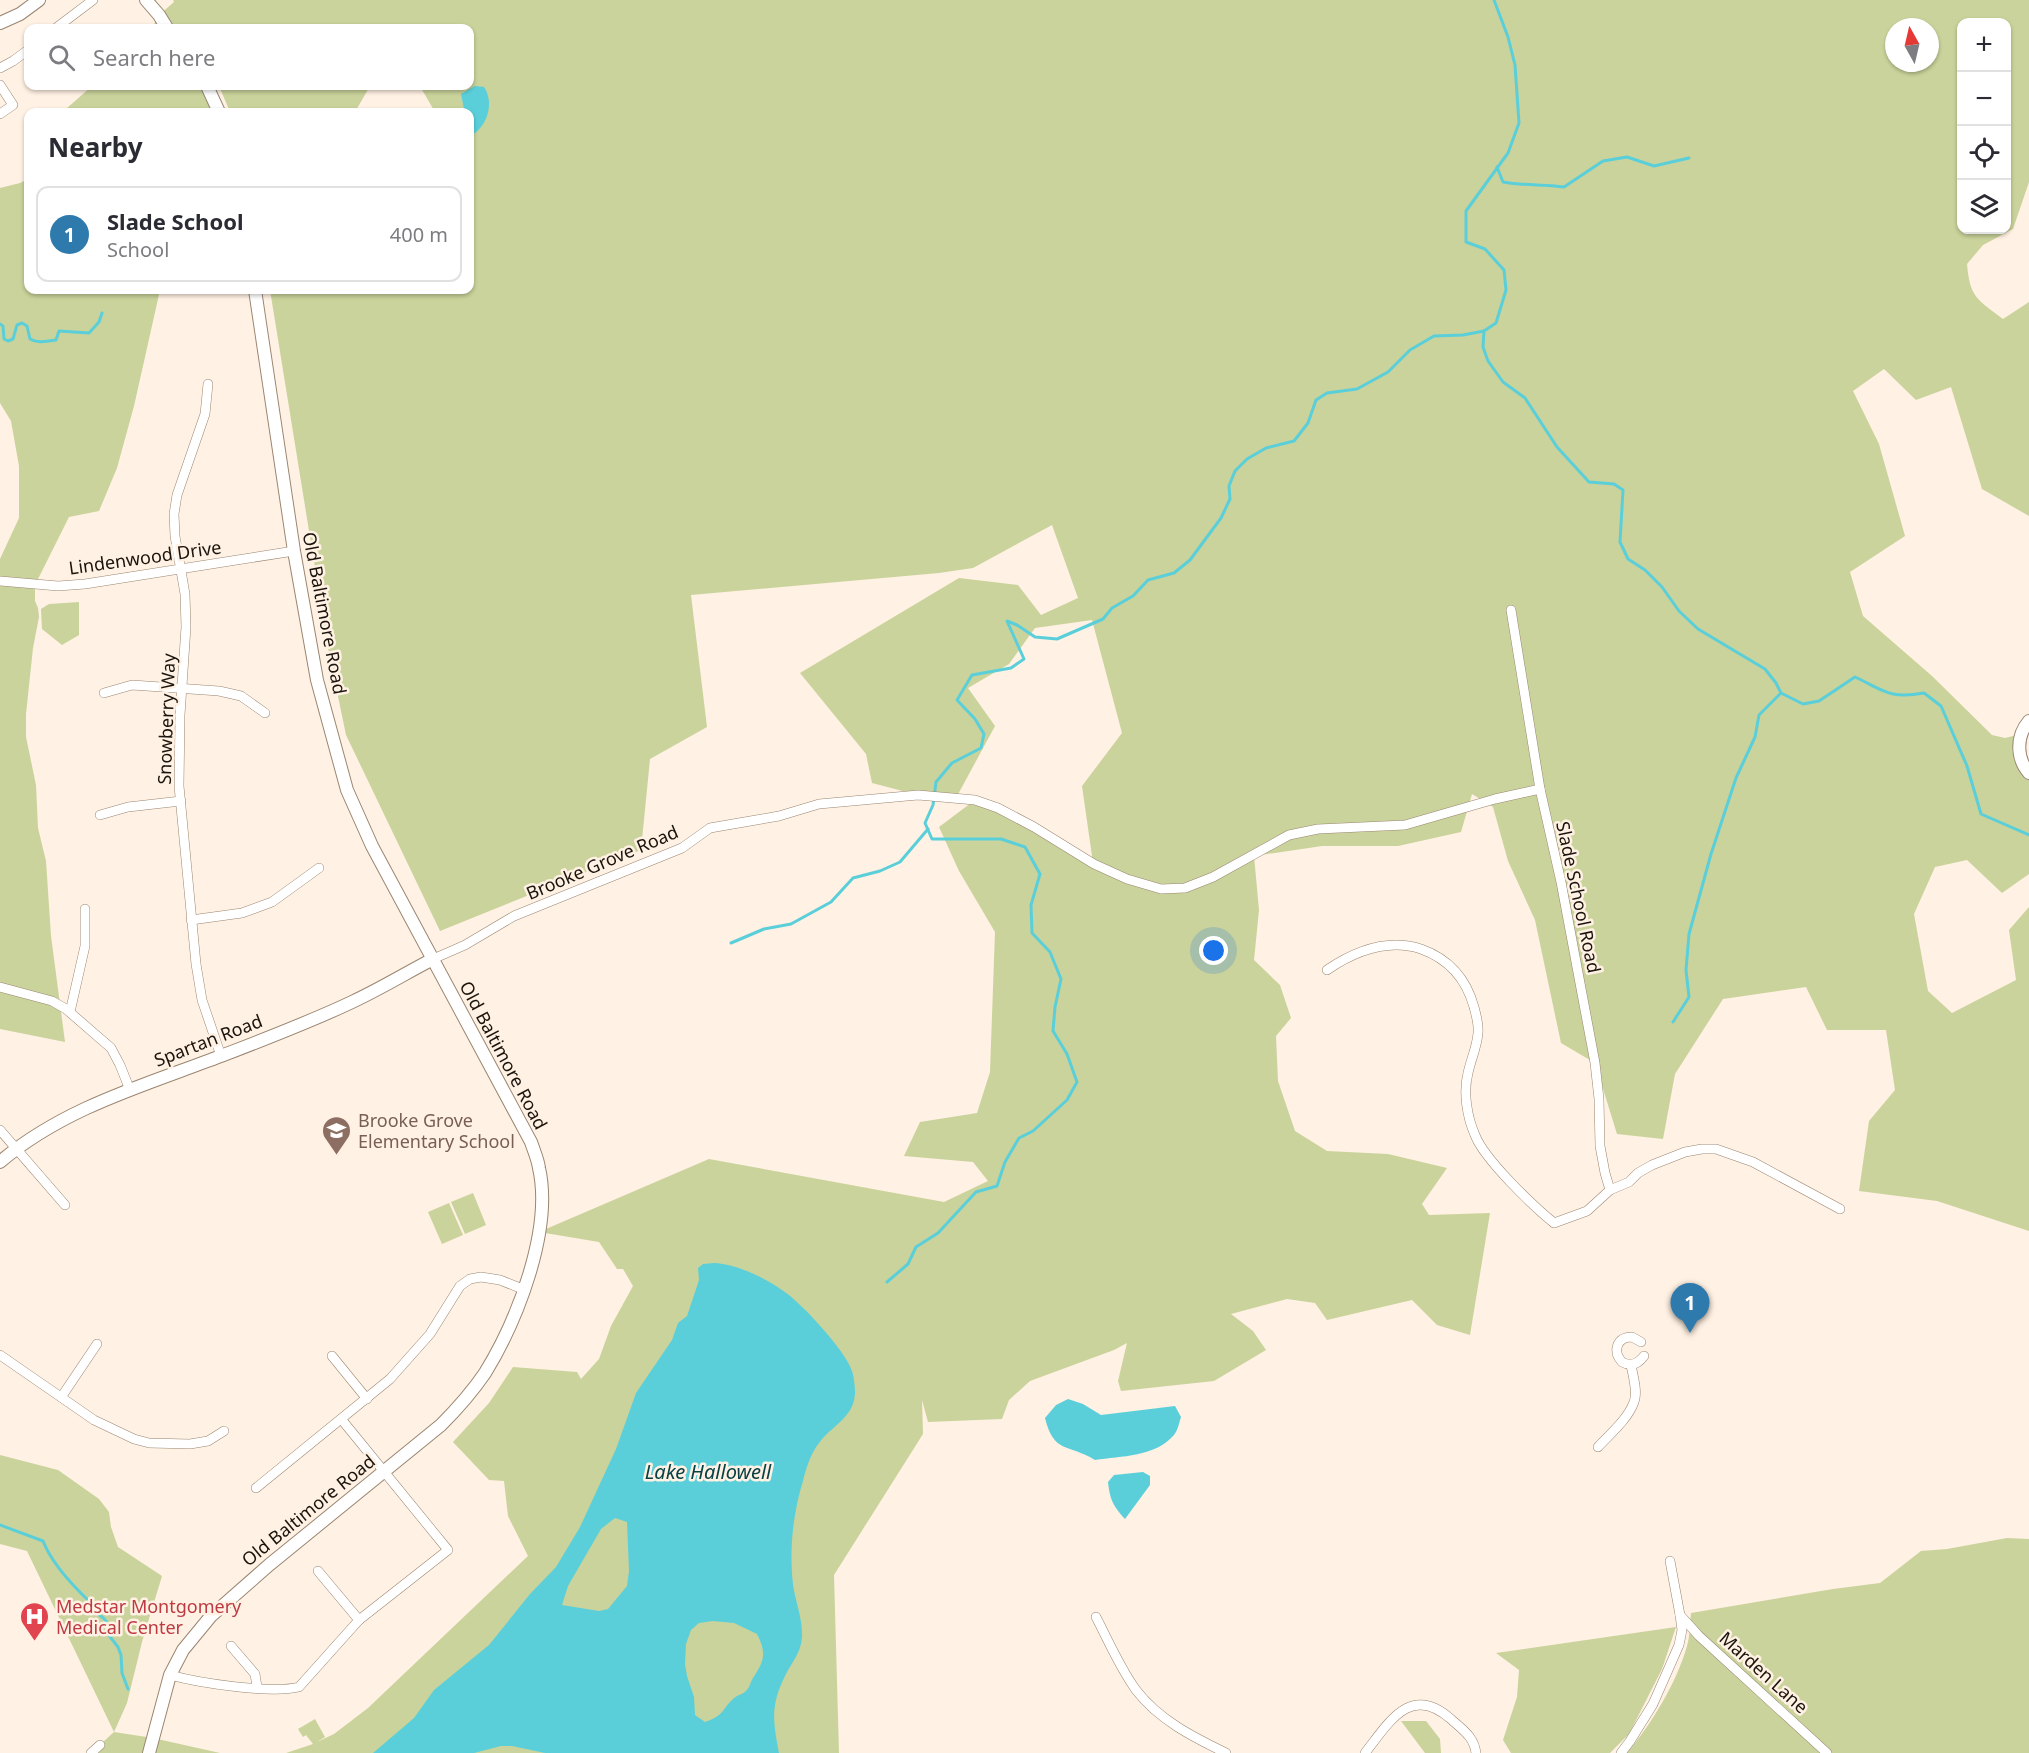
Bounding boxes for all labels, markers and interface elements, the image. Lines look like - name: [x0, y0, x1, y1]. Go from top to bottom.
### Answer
- north arrow: [1885, 18, 1939, 72]
- map controls: [1957, 18, 2011, 234]
- button: +: [1957, 18, 2011, 72]
- search box: [24, 24, 474, 90]
- icon: search: [45, 41, 78, 74]
- text: Search here: [93, 42, 215, 72]
- button: −: [1957, 72, 2011, 126]
- button: locate: [1957, 126, 2011, 180]
- text: Nearby: [48, 129, 143, 165]
- button: layers: [1957, 180, 2011, 234]
- text: Slade School: [107, 206, 243, 236]
- text: 1: [64, 221, 75, 248]
- text: 400 m: [390, 221, 448, 248]
- text: School: [107, 236, 169, 263]
- street label: Old Baltimore Road: [297, 530, 353, 696]
- street label: Lindenwood Drive: [67, 534, 223, 580]
- street label: Snowberry Way: [152, 652, 180, 785]
- street label: Brooke Grove Road: [522, 819, 682, 905]
- street label: Slade School Road: [1551, 819, 1607, 975]
- your location: [1199, 936, 1228, 965]
- street label: Old Baltimore Road: [455, 977, 553, 1133]
- street label: Spartan Road: [150, 1008, 266, 1072]
- place label: Brooke Grove Elementary School: [358, 1108, 515, 1153]
- school or university icon: Brooke Grove Elementary School: [321, 1114, 353, 1156]
- pin: 1: [1670, 1284, 1710, 1333]
- street label: Old Baltimore Road: [236, 1449, 380, 1571]
- water label: Lake Hallowell: [645, 1458, 772, 1485]
- place label: Medstar Montgomery Medical Center: [56, 1594, 242, 1639]
- hospital icon: Medstar Montgomery Medical Center: [19, 1600, 51, 1642]
- street label: Marden Lane: [1715, 1626, 1813, 1718]

